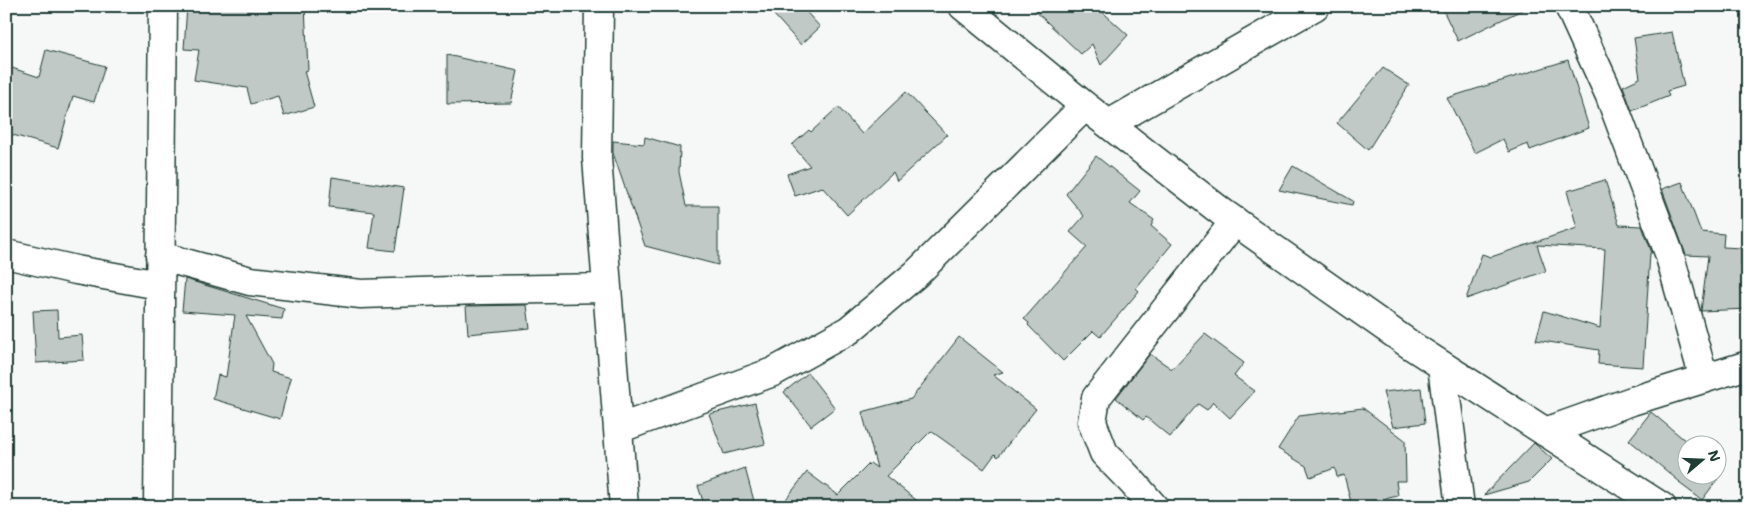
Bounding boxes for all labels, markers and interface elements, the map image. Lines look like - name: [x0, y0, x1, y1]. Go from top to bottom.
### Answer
- north arrow: [1676, 436, 1726, 486]
- text: N: [1704, 448, 1725, 464]

